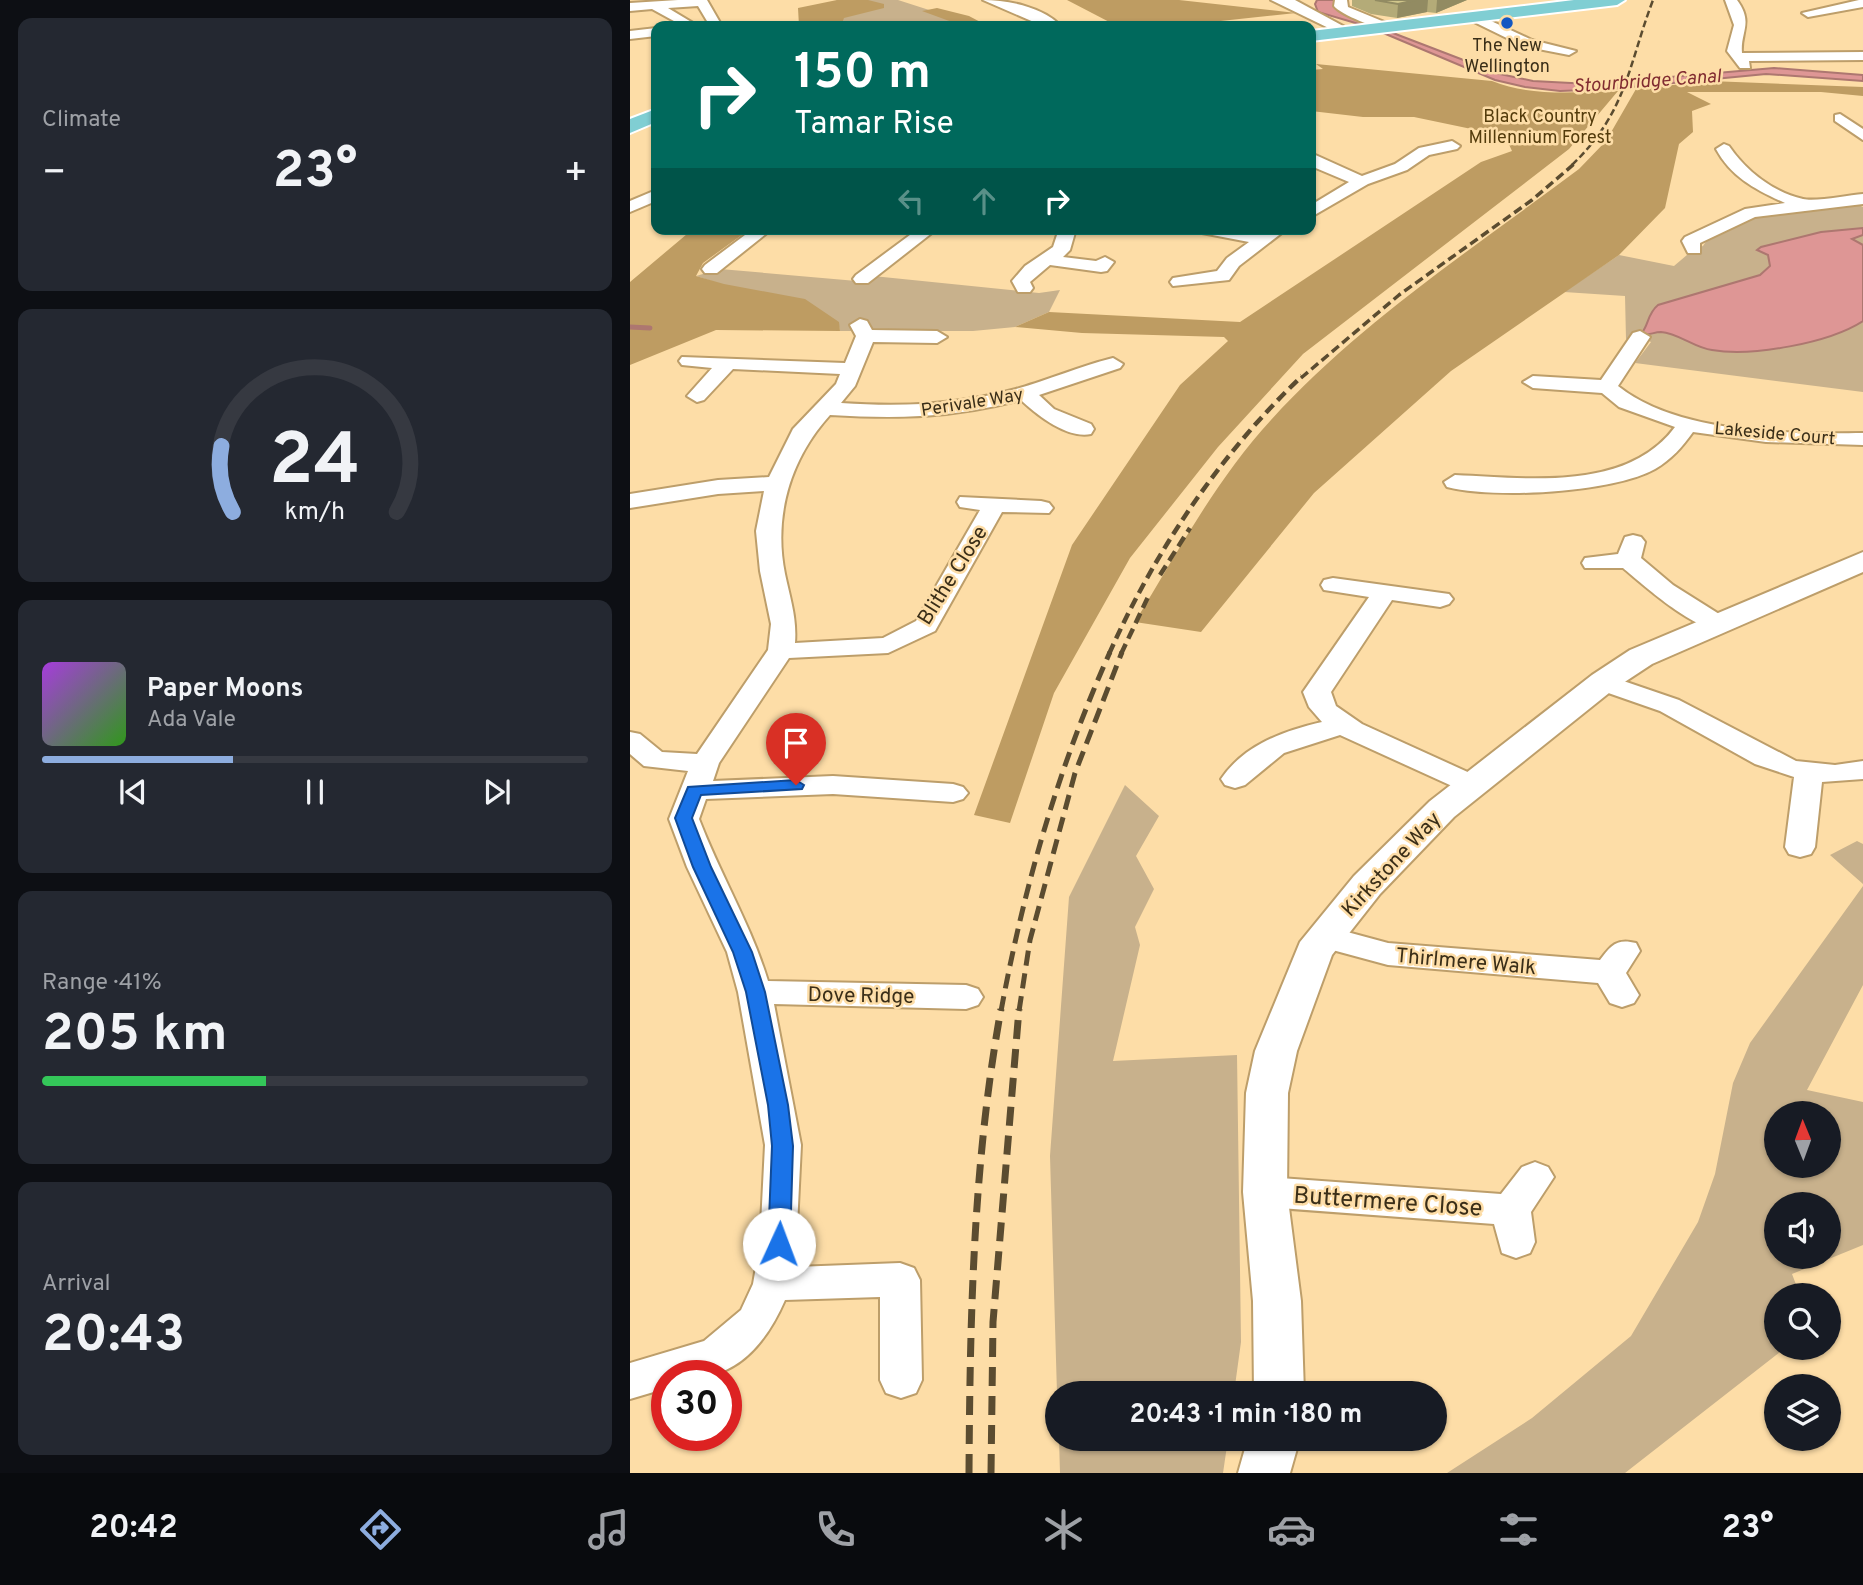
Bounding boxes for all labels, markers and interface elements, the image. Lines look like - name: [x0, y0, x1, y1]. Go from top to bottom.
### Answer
- marker: The New Wellington: [1499, 15, 1515, 31]
- place label: The New Wellington: [1464, 35, 1550, 79]
- text: 150 m: [794, 44, 931, 106]
- icon: right: [679, 49, 770, 140]
- water label: Stourbridge Canal: [1572, 65, 1723, 99]
- text: Tamar Rise: [794, 105, 954, 145]
- text: Climate: [42, 106, 121, 135]
- park label: Black Country Millennium Forest: [1469, 106, 1611, 150]
- text: 23°: [273, 140, 357, 206]
- text: −: [42, 150, 67, 199]
- text: +: [563, 150, 588, 199]
- icon: left: [892, 182, 930, 220]
- icon: ahead: [965, 182, 1003, 220]
- icon: right: [1038, 182, 1076, 220]
- street label: Perivale Way: [920, 384, 1025, 423]
- text: 24: [269, 418, 361, 510]
- street label: Lakeside Court: [1713, 418, 1836, 451]
- text: km/h: [285, 496, 345, 528]
- street label: Blithe Close: [912, 521, 994, 630]
- text: Paper Moons: [147, 673, 303, 706]
- text: Ada Vale: [147, 706, 236, 735]
- pin: [766, 713, 826, 785]
- icon: arrive: [777, 724, 815, 762]
- icon: previous: [114, 773, 152, 811]
- icon: pause: [296, 773, 334, 811]
- icon: next: [478, 773, 516, 811]
- street label: Kirkstone Way: [1336, 807, 1448, 923]
- street label: Thirlmere Walk: [1395, 943, 1537, 982]
- text: Range · 41%: [42, 969, 162, 998]
- street label: Dove Ridge: [807, 982, 915, 1011]
- text: 205 km: [42, 1003, 227, 1069]
- north arrow: [1764, 1101, 1841, 1178]
- map controls: [1764, 1101, 1841, 1451]
- street label: Buttermere Close: [1292, 1181, 1483, 1225]
- button: sound: [1764, 1192, 1841, 1269]
- position arrow: [742, 1207, 816, 1281]
- text: Arrival: [42, 1270, 111, 1299]
- button: search: [1764, 1283, 1841, 1360]
- text: 20:43: [42, 1304, 185, 1370]
- speed limit sign: 30: [651, 1360, 742, 1451]
- button: layers: [1764, 1374, 1841, 1451]
- text: 20:43 · 1 min · 180 m: [1130, 1399, 1362, 1432]
- icon: directions: [356, 1505, 405, 1554]
- icon: music: [584, 1505, 633, 1554]
- icon: phone: [811, 1505, 860, 1554]
- icon: climate: [1039, 1505, 1088, 1554]
- icon: car: [1267, 1505, 1316, 1554]
- icon: filters: [1494, 1505, 1543, 1554]
- text: 20:42: [89, 1509, 178, 1549]
- text: 23°: [1722, 1509, 1774, 1549]

